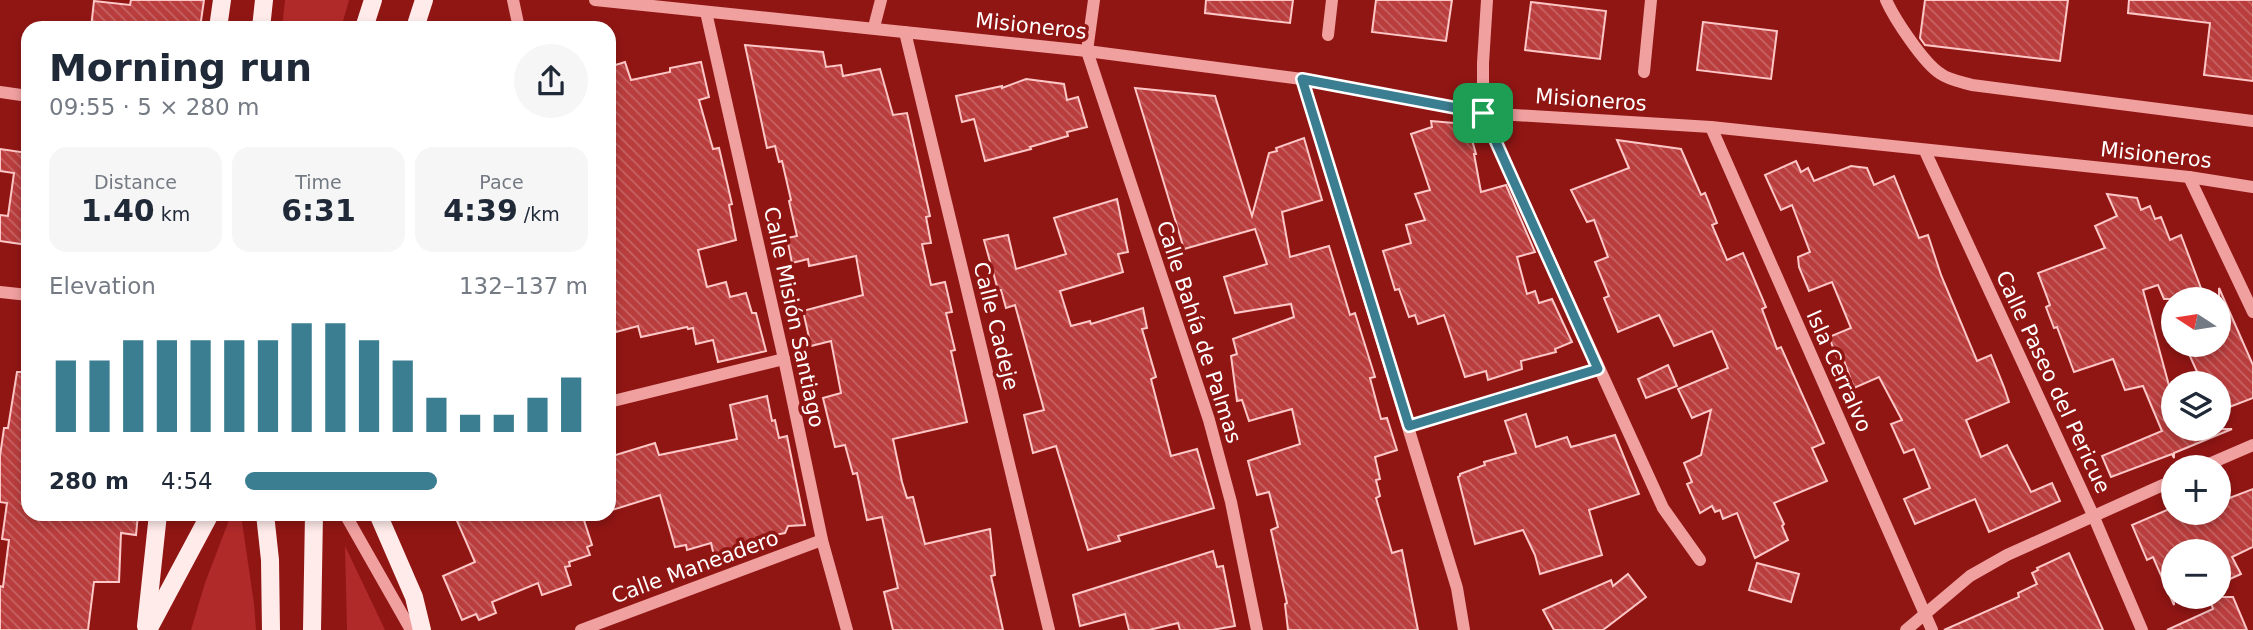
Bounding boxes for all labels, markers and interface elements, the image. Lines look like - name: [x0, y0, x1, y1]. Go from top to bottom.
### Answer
- street label: Misioneros: [974, 8, 1088, 44]
- button: share: [514, 44, 588, 118]
- text: Morning run: [49, 46, 312, 90]
- pin: [1453, 83, 1513, 143]
- street label: Misioneros: [1534, 84, 1648, 116]
- text: 09:55 · 5 × 280 m: [49, 94, 259, 120]
- icon: arrive: [1464, 94, 1502, 132]
- street label: Misioneros: [2099, 137, 2213, 173]
- text: Distance: [94, 171, 177, 193]
- text: Time: [295, 171, 342, 193]
- text: Pace: [479, 171, 524, 193]
- text: 1.40: [81, 193, 155, 228]
- text: 6:31: [281, 193, 356, 228]
- text: 4:39: [443, 193, 518, 228]
- text: km: [155, 203, 190, 225]
- text: /km: [518, 203, 560, 225]
- street label: Calle Misión Santiago: [759, 204, 829, 430]
- street label: Calle Bahía de Palmas: [1152, 218, 1246, 446]
- street label: Calle Cadeje: [968, 259, 1024, 393]
- street label: Calle Paseo del Pericue: [1991, 267, 2115, 497]
- text: Elevation: [49, 273, 156, 299]
- text: 132–137 m: [459, 273, 588, 299]
- north arrow: [2161, 287, 2231, 357]
- map controls: [2161, 287, 2231, 609]
- street label: Isla Cerralvo: [1801, 306, 1877, 436]
- button: layers: [2161, 371, 2231, 441]
- button: +: [2161, 455, 2231, 525]
- text: 280 m: [49, 468, 129, 494]
- text: 4:54: [161, 468, 213, 494]
- street label: Calle Maneadero: [608, 526, 782, 608]
- button: −: [2161, 539, 2231, 609]

